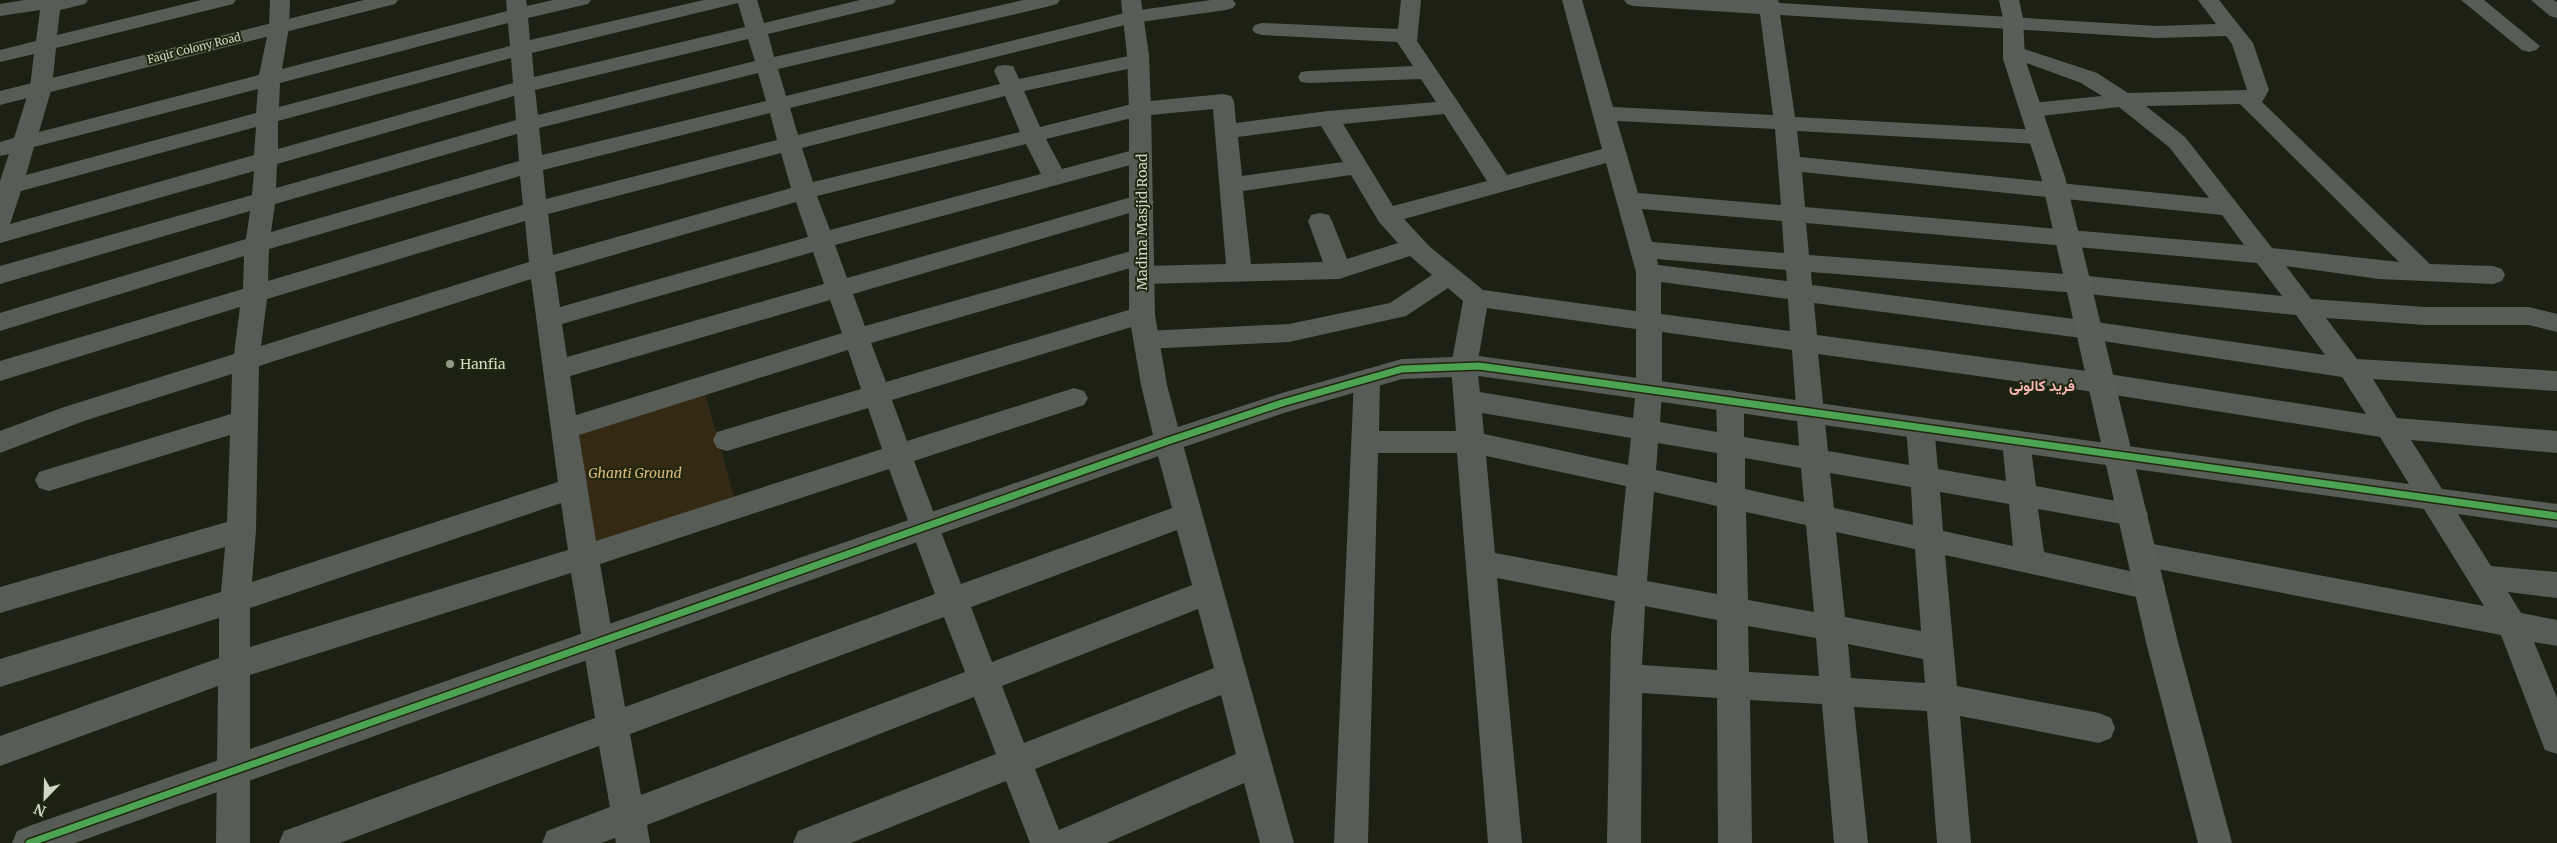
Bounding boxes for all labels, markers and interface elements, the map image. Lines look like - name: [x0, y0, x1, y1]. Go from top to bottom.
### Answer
- street label: Faqir Colony Road: [146, 30, 242, 66]
- street label: Madina Masjid Road: [1133, 153, 1151, 291]
- place label: Hanfia: [460, 355, 506, 373]
- marker: Hanfia: [444, 358, 456, 370]
- district label: فرید کالونی: [2009, 376, 2075, 395]
- park label: Ghanti Ground: [588, 464, 682, 482]
- north arrow: [20, 773, 70, 823]
- text: N: [31, 800, 49, 820]

